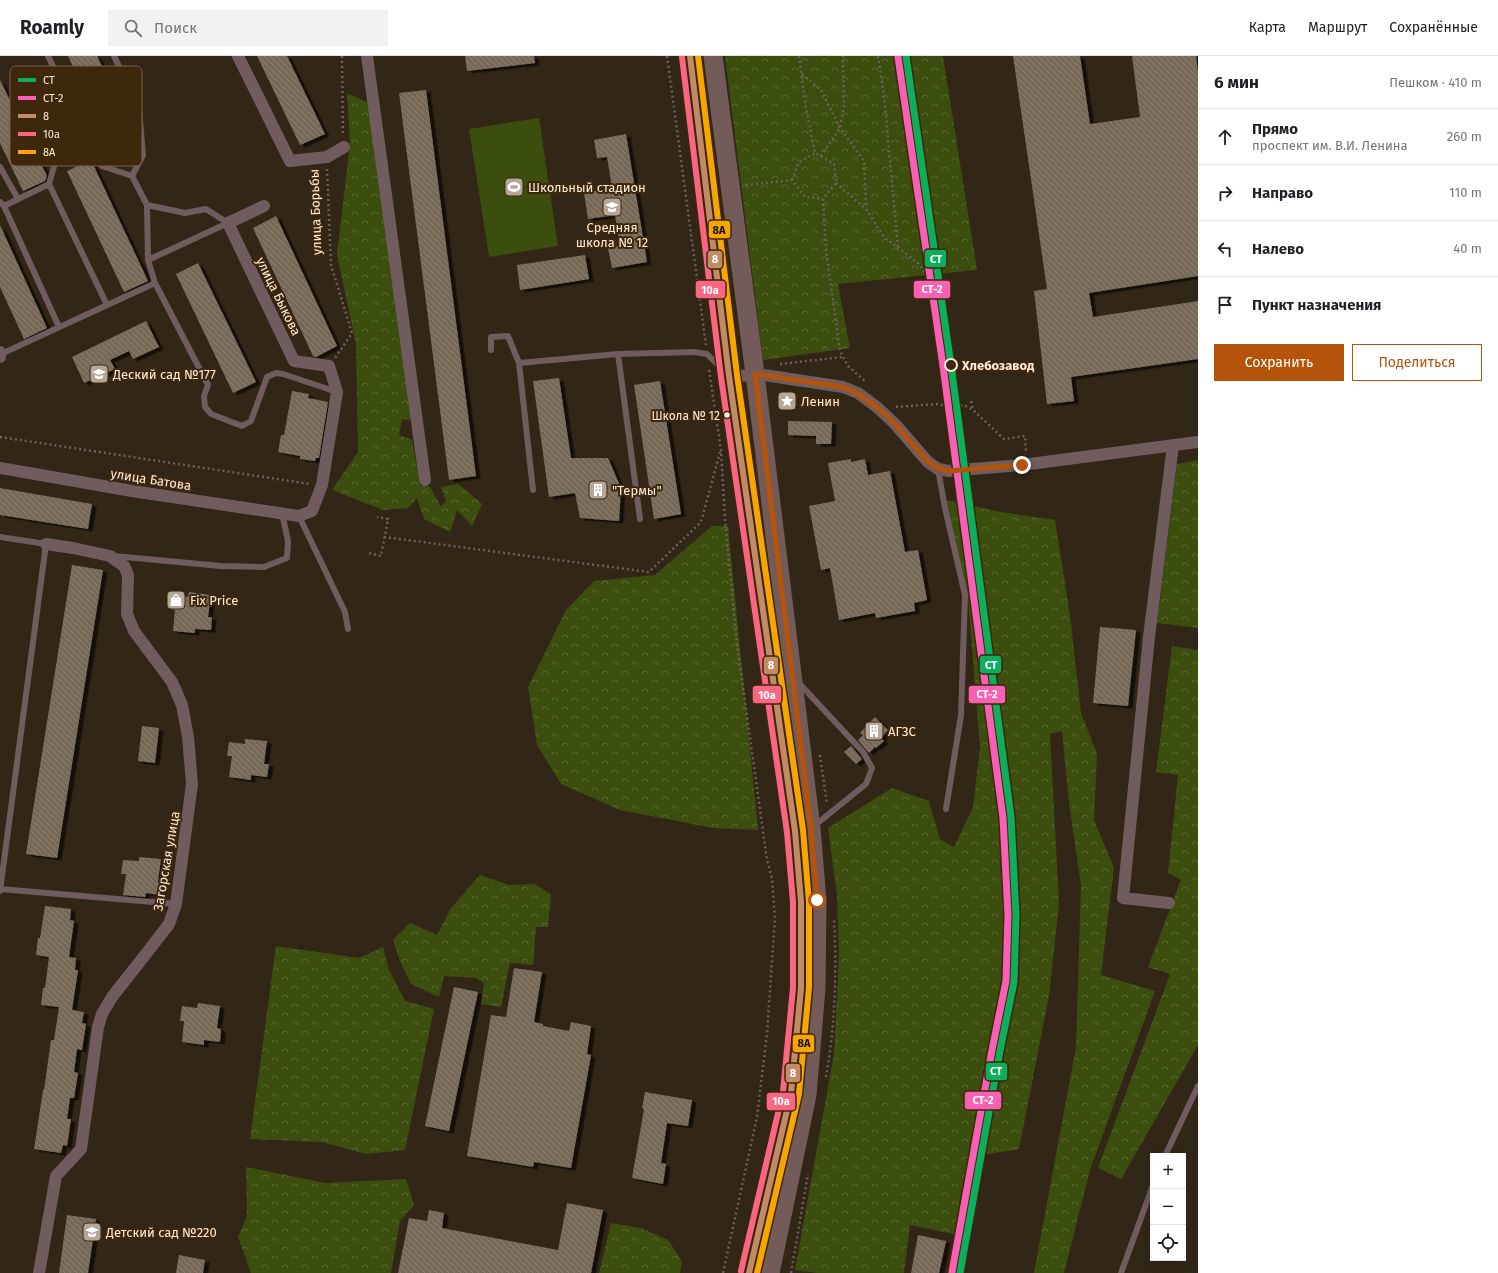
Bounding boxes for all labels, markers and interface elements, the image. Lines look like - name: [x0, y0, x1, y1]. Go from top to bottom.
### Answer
- search box: [108, 10, 388, 46]
- text: Roamly: [20, 16, 84, 39]
- icon: search: [122, 17, 144, 39]
- text: Поиск: [154, 19, 197, 37]
- text: Карта: [1249, 19, 1286, 36]
- text: Маршрут: [1308, 19, 1367, 36]
- text: Сохранённые: [1389, 19, 1478, 36]
- legend: [10, 66, 142, 166]
- text: 6 мин: [1214, 72, 1259, 93]
- text: СТ: [43, 74, 55, 87]
- text: Пешком · 410 m: [1389, 75, 1482, 90]
- text: СТ-2: [43, 92, 63, 105]
- text: 8: [43, 110, 49, 123]
- text: Прямо: [1252, 120, 1298, 138]
- icon: ahead: [1214, 126, 1236, 148]
- text: 10а: [43, 128, 60, 141]
- text: 260 m: [1447, 129, 1482, 144]
- text: проспект им. В.И. Ленина: [1252, 138, 1408, 153]
- text: 8А: [43, 146, 56, 159]
- street label: улица Борьбы: [306, 169, 325, 255]
- sports icon: Школьный стадион: [503, 176, 525, 198]
- place label: Школьный стадион: [528, 180, 646, 195]
- icon: right: [1214, 182, 1236, 204]
- text: Направо: [1252, 184, 1313, 202]
- text: 110 m: [1449, 185, 1482, 200]
- school or university icon: Средняя школа № 12: [601, 196, 623, 218]
- place label: Средняя школа № 12: [576, 220, 648, 250]
- line badge: 8А: [708, 220, 731, 239]
- text: 8А: [713, 224, 726, 237]
- icon: left: [1214, 238, 1236, 260]
- text: Налево: [1252, 240, 1304, 258]
- text: 40 m: [1453, 241, 1482, 256]
- line badge: СТ: [924, 249, 947, 268]
- line badge: 8: [707, 250, 723, 269]
- text: 8: [712, 253, 719, 266]
- text: СТ: [930, 253, 942, 266]
- street label: улица Быкова: [253, 255, 304, 338]
- line badge: 10а: [695, 280, 726, 299]
- line badge: СТ-2: [913, 280, 951, 299]
- text: СТ-2: [921, 283, 943, 296]
- text: 10а: [701, 284, 719, 297]
- icon: arrive: [1214, 294, 1236, 316]
- text: Пункт назначения: [1252, 296, 1381, 314]
- button: Сохранить: [1214, 344, 1344, 381]
- button: Поделиться: [1352, 344, 1482, 381]
- marker: Хлебозавод: [944, 358, 958, 372]
- place label: Хлебозавод: [961, 358, 1035, 373]
- school or university icon: Деский сад №177: [88, 363, 110, 385]
- place label: Деский сад №177: [112, 367, 216, 382]
- place icon: Ленин: [776, 390, 798, 412]
- place label: Ленин: [801, 394, 840, 409]
- place label: Школа № 12: [651, 409, 720, 423]
- marker: Школа № 12: [722, 410, 732, 420]
- route end: [1013, 456, 1031, 474]
- street label: улица Батова: [110, 466, 192, 493]
- building icon: "Термы": [587, 479, 609, 501]
- place label: "Термы": [612, 483, 662, 498]
- shop icon: Fix Price: [165, 589, 187, 611]
- place label: Fix Price: [190, 593, 238, 608]
- line badge: СТ: [979, 655, 1002, 674]
- line badge: 8: [763, 656, 779, 675]
- text: 8: [768, 659, 775, 672]
- text: СТ: [985, 659, 997, 672]
- line badge: 10а: [752, 685, 782, 704]
- line badge: СТ-2: [968, 685, 1006, 704]
- text: СТ-2: [976, 688, 998, 701]
- text: 10а: [758, 689, 776, 702]
- building icon: АГЗС: [863, 720, 885, 742]
- place label: АГЗС: [888, 724, 917, 739]
- street label: Загорская улица: [150, 810, 183, 912]
- route start: [808, 891, 826, 909]
- line badge: 8А: [792, 1034, 815, 1053]
- text: 8А: [798, 1037, 811, 1050]
- line badge: СТ: [985, 1062, 1008, 1081]
- line badge: 8: [785, 1063, 801, 1083]
- text: СТ: [990, 1065, 1002, 1078]
- text: 8: [790, 1067, 797, 1080]
- line badge: СТ-2: [964, 1091, 1002, 1110]
- line badge: 10а: [766, 1092, 796, 1111]
- text: СТ-2: [972, 1094, 994, 1107]
- text: 10а: [772, 1095, 790, 1108]
- map controls: [1150, 1153, 1186, 1261]
- button: +: [1150, 1153, 1186, 1189]
- button: −: [1150, 1189, 1186, 1225]
- school or university icon: Детский сад №220: [81, 1221, 103, 1243]
- place label: Детский сад №220: [105, 1225, 217, 1240]
- button: locate: [1150, 1225, 1186, 1261]

